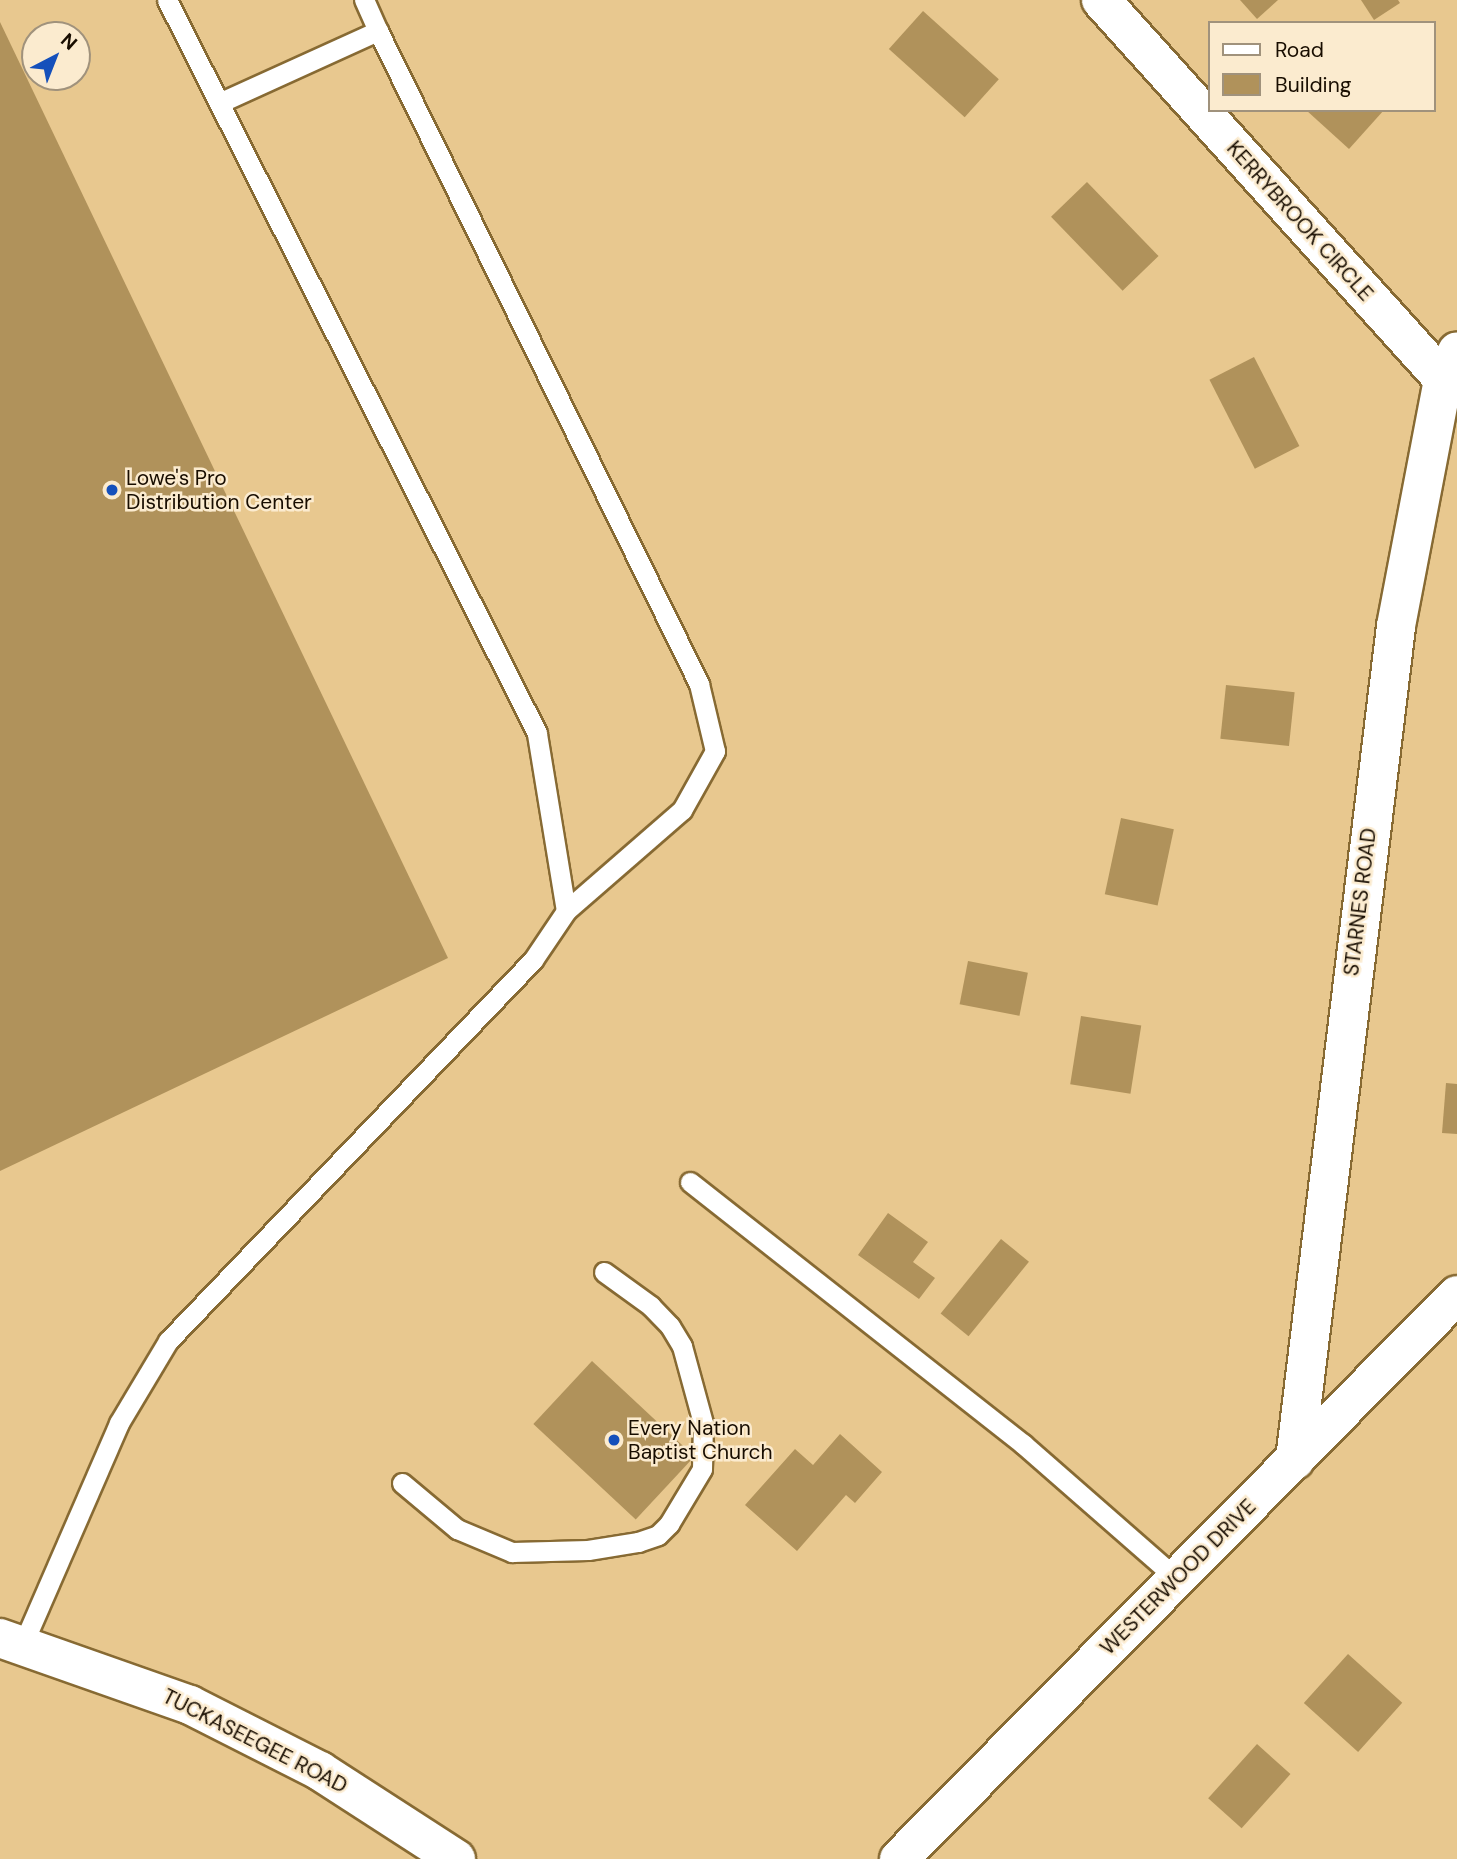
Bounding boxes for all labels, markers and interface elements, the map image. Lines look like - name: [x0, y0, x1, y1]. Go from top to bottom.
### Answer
- north arrow: [21, 21, 91, 91]
- legend: [1208, 21, 1436, 112]
- text: N: [56, 28, 83, 55]
- text: Road: [1275, 36, 1324, 64]
- text: Building: [1275, 71, 1351, 99]
- street label: KERRYBROOK CIRCLE: [1222, 136, 1378, 306]
- place label: Lowe's Pro Distribution Center: [126, 465, 312, 515]
- marker: Lowe's Pro Distribution Center: [104, 482, 120, 498]
- street label: STARNES ROAD: [1338, 827, 1382, 977]
- place label: Every Nation Baptist Church: [628, 1415, 773, 1465]
- marker: Every Nation Baptist Church: [606, 1432, 622, 1448]
- street label: WESTERWOOD DRIVE: [1095, 1494, 1261, 1660]
- street label: TUCKASEEGEE ROAD: [158, 1683, 352, 1799]

